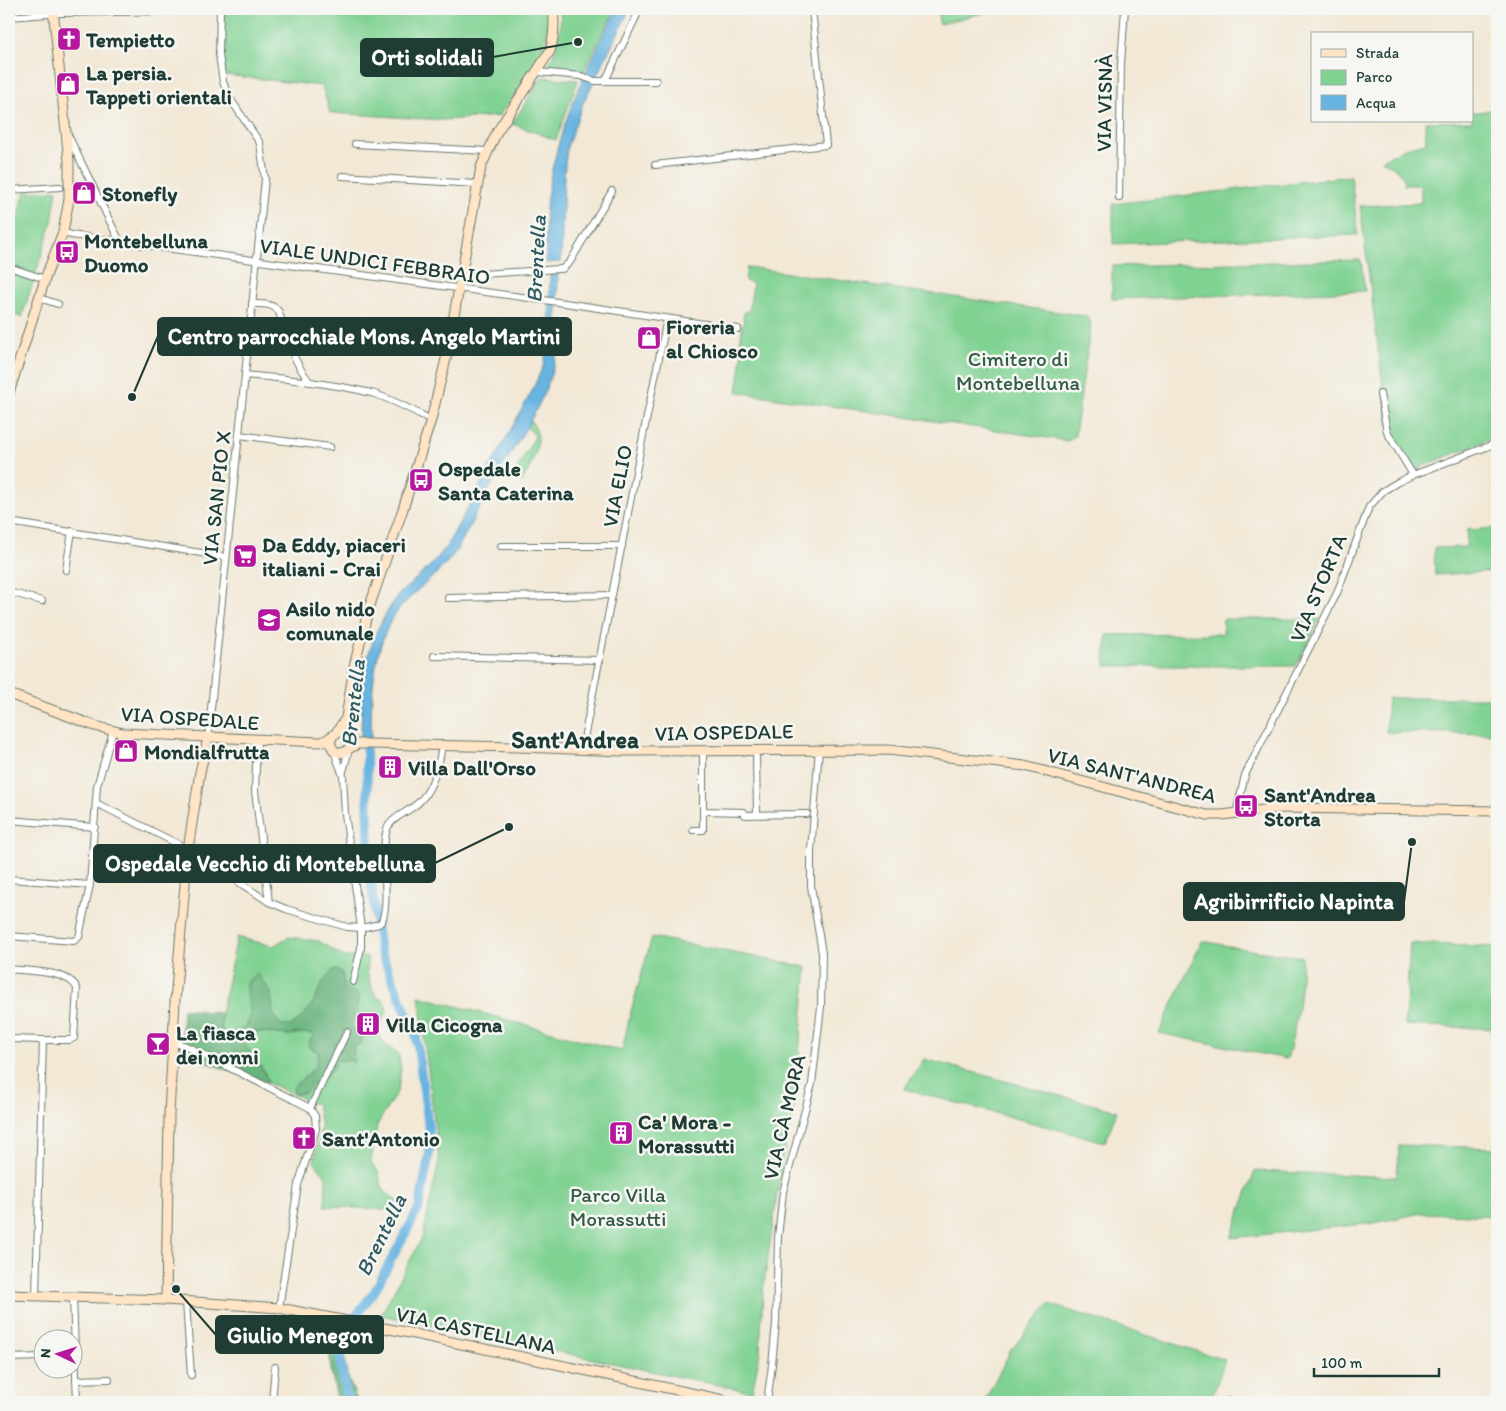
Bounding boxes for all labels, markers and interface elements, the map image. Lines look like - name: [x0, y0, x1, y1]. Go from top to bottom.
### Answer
- church icon: Tempietto: [56, 26, 82, 52]
- place label: Tempietto: [85, 27, 175, 53]
- legend: [1311, 32, 1474, 122]
- callout: Orti solidali: [361, 39, 493, 76]
- text: Orti solidali: [371, 44, 483, 71]
- text: Strada: [1356, 44, 1400, 62]
- street label: VIA VISNÀ: [1091, 53, 1117, 152]
- place label: La persia. Tappeti orientali: [85, 60, 232, 110]
- text: Parco: [1356, 68, 1392, 86]
- shop icon: La persia. Tappeti orientali: [55, 71, 81, 97]
- text: Acqua: [1356, 94, 1397, 112]
- shop icon: Stonefly: [71, 180, 97, 206]
- place label: Stonefly: [102, 181, 178, 207]
- water label: Brentella: [520, 214, 552, 304]
- place label: Montebelluna Duomo: [84, 228, 208, 277]
- street label: VIALE UNDICI FEBBRAIO: [258, 232, 492, 290]
- bus stop icon: Montebelluna Duomo: [54, 239, 80, 265]
- place label: Fioreria al Chiosco: [666, 314, 758, 363]
- callout: Centro parrocchiale Mons. Angelo Martini: [158, 318, 571, 355]
- text: Centro parrocchiale Mons. Angelo Martini: [168, 323, 560, 350]
- shop icon: Fioreria al Chiosco: [636, 325, 662, 351]
- park label: Cimitero di Montebelluna: [956, 346, 1080, 395]
- street label: VIA SAN PIO X: [197, 429, 236, 566]
- street label: VIA ELIO: [597, 443, 637, 529]
- place label: Ospedale Santa Caterina: [438, 456, 575, 505]
- bus stop icon: Ospedale Santa Caterina: [408, 467, 434, 493]
- street label: VIA STORTA: [1284, 530, 1352, 646]
- place label: Da Eddy, piaceri italiani - Crai: [262, 532, 406, 581]
- supermarket icon: Da Eddy, piaceri italiani - Crai: [232, 543, 258, 569]
- place label: Asilo nido comunale: [285, 596, 375, 645]
- school or university icon: Asilo nido comunale: [256, 607, 282, 633]
- water label: Brentella: [335, 657, 371, 748]
- street label: VIA OSPEDALE: [120, 701, 260, 735]
- street label: VIA OSPEDALE: [654, 718, 794, 746]
- district label: Sant'Andrea: [511, 725, 639, 754]
- shop icon: Mondialfrutta: [113, 738, 139, 764]
- place label: Mondialfrutta: [144, 739, 270, 764]
- street label: VIA SANT'ANDREA: [1045, 742, 1219, 808]
- building icon: Villa Dall'Orso: [377, 754, 403, 780]
- place label: Villa Dall'Orso: [408, 755, 536, 780]
- place label: Sant'Andrea Storta: [1264, 782, 1376, 831]
- bus stop icon: Sant'Andrea Storta: [1233, 793, 1259, 819]
- callout: Ospedale Vecchio di Montebelluna: [94, 845, 435, 882]
- text: Ospedale Vecchio di Montebelluna: [105, 850, 425, 877]
- callout: Agribirrificio Napinta: [1184, 883, 1404, 920]
- text: Agribirrificio Napinta: [1193, 888, 1394, 915]
- building icon: Villa Cicogna: [355, 1011, 381, 1037]
- place label: Villa Cicogna: [386, 1012, 503, 1038]
- place label: La fiasca dei nonni: [176, 1020, 259, 1069]
- bar icon: La fiasca dei nonni: [145, 1031, 171, 1057]
- street label: VIA CÀ MORA: [757, 1051, 811, 1182]
- place label: Ca' Mora - Morassutti: [638, 1109, 735, 1158]
- building icon: Ca' Mora - Morassutti: [608, 1120, 634, 1146]
- church icon: Sant'Antonio: [291, 1125, 317, 1151]
- place label: Sant'Antonio: [322, 1126, 440, 1151]
- park label: Parco Villa Morassutti: [570, 1182, 666, 1231]
- water label: Brentella: [350, 1189, 413, 1280]
- street label: VIA CASTELLANA: [394, 1301, 559, 1359]
- callout: Giulio Menegon: [216, 1316, 383, 1353]
- text: Giulio Menegon: [227, 1322, 374, 1349]
- north arrow: [32, 1328, 82, 1378]
- scale bar: [1314, 1346, 1438, 1378]
- text: N: [37, 1348, 54, 1358]
- text: 100 m: [1321, 1354, 1363, 1372]

